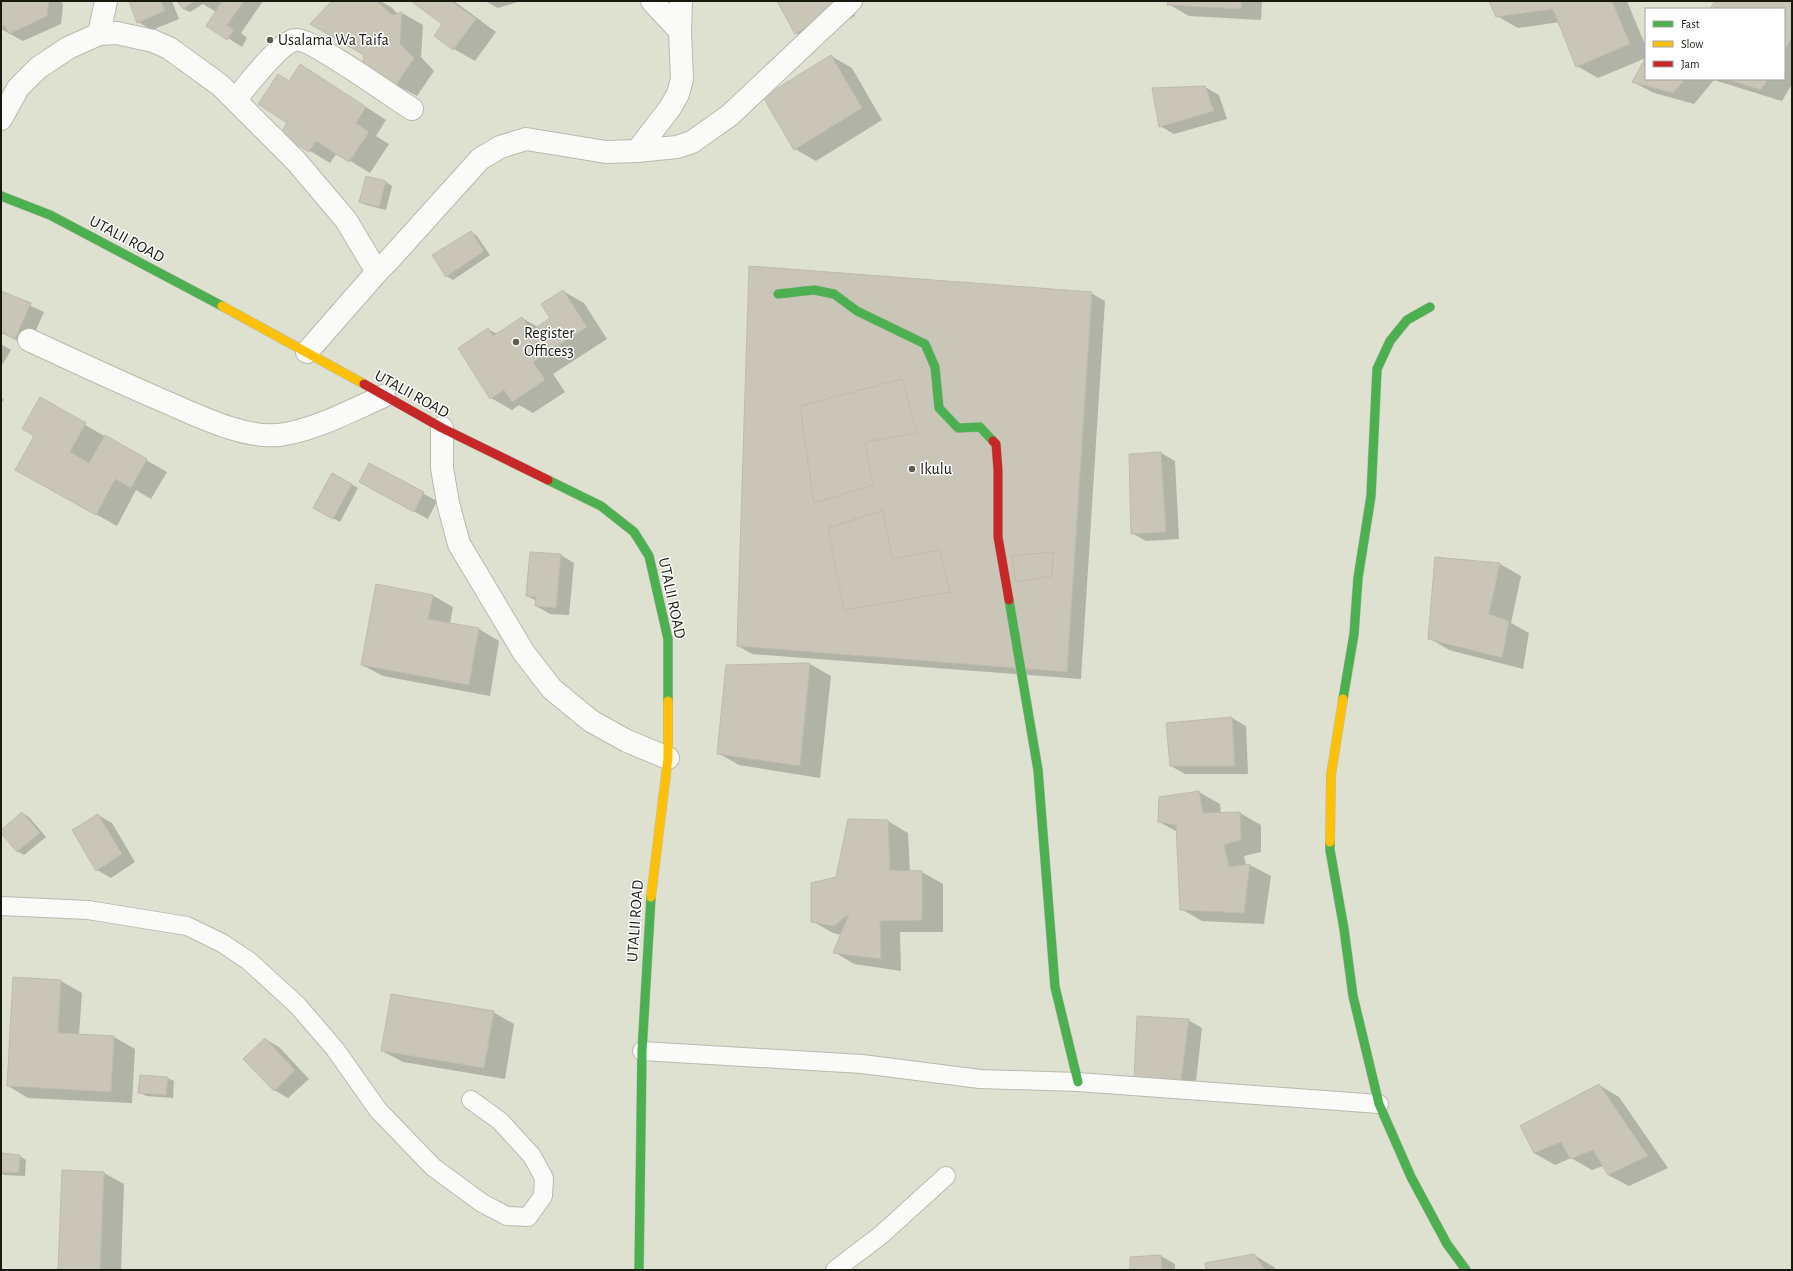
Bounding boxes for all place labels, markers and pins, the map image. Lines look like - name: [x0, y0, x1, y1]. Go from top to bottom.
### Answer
- place label: Usalama Wa Taifa: [278, 32, 389, 48]
- marker: Usalama Wa Taifa: [265, 35, 275, 45]
- place label: Register Offices3: [524, 325, 575, 359]
- marker: Register Offices3: [511, 337, 521, 347]
- place label: Ikulu: [920, 461, 952, 477]
- marker: Ikulu: [907, 464, 917, 474]

